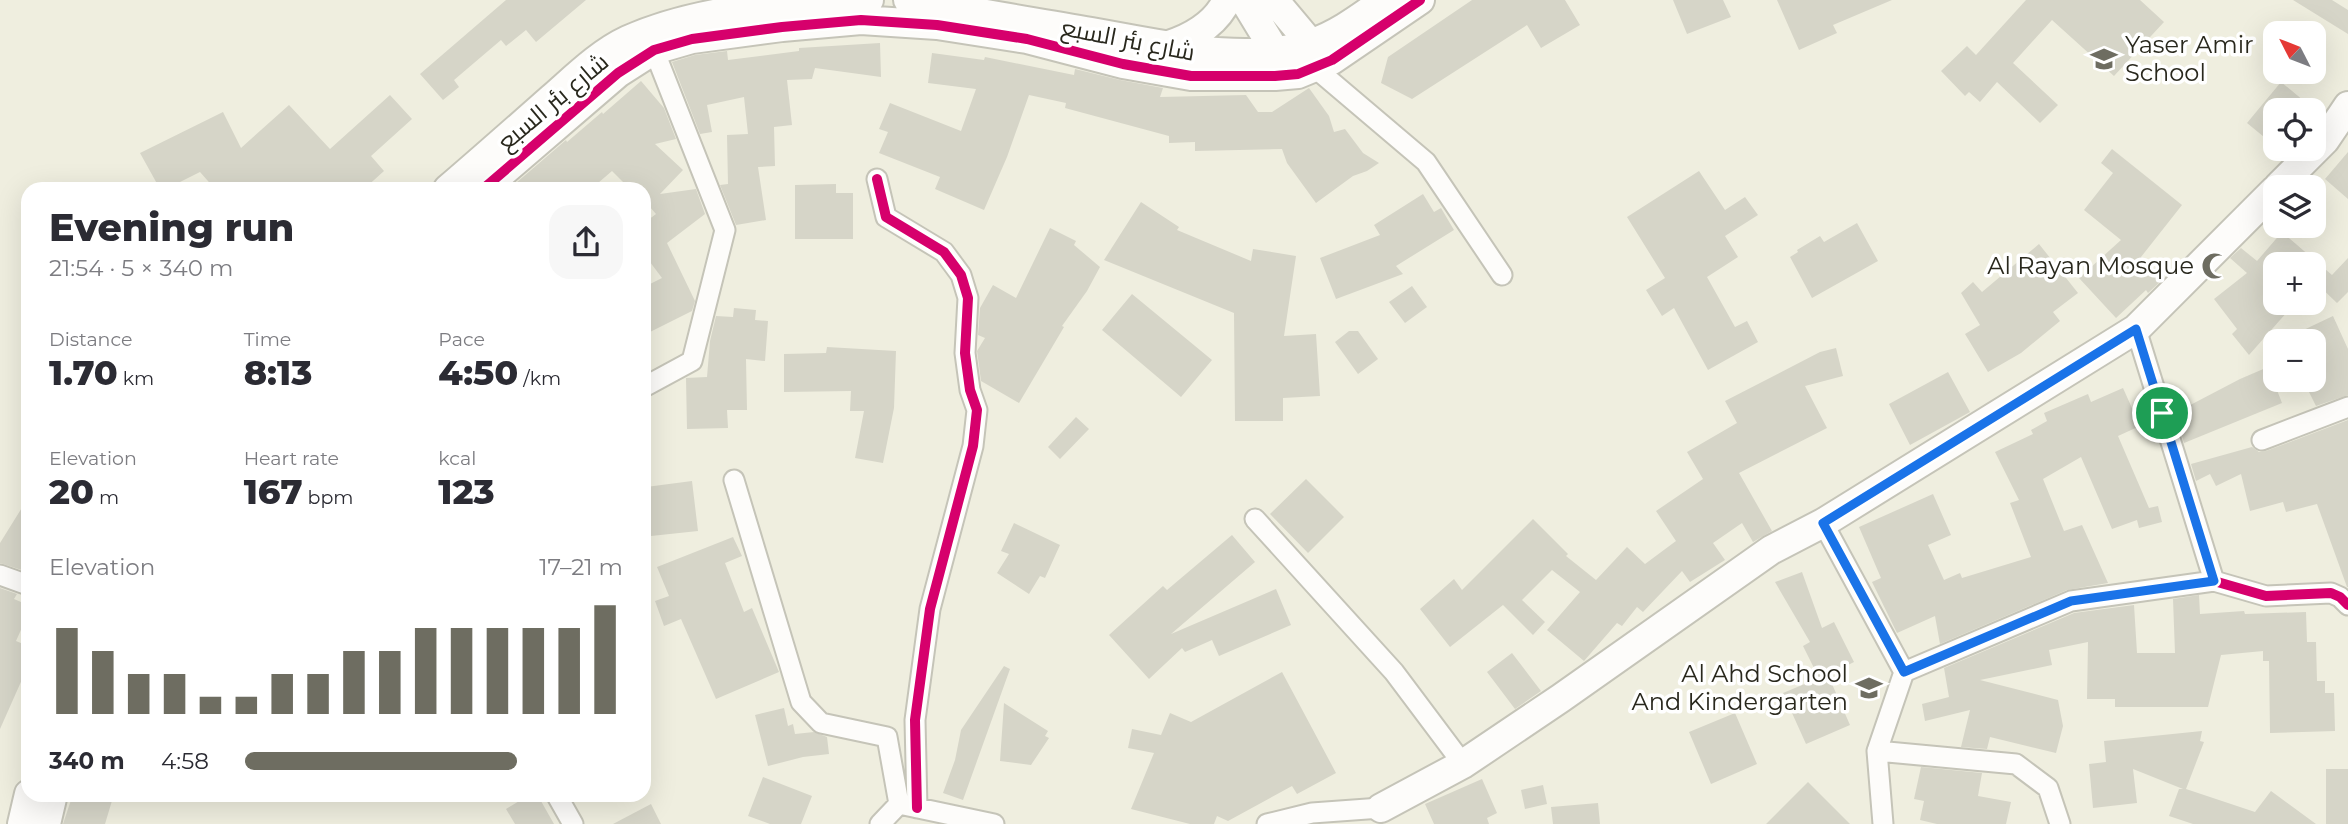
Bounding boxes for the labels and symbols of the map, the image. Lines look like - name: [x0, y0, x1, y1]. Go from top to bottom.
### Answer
- street label: شارع بئر السبع: [1058, 12, 1197, 69]
- north arrow: [2263, 21, 2326, 84]
- place label: Yaser Amir School: [2125, 30, 2254, 87]
- school or university icon: Yaser Amir School: [2089, 44, 2119, 74]
- street label: شارع بئر السبع: [491, 47, 615, 158]
- place label: Al Rayan Mosque: [1987, 251, 2194, 280]
- mosque icon: Al Rayan Mosque: [2200, 251, 2230, 281]
- pin: [2132, 383, 2192, 443]
- place label: Al Ahd School And Kindergarten: [1632, 659, 1848, 716]
- school or university icon: Al Ahd School And Kindergarten: [1854, 673, 1884, 703]

